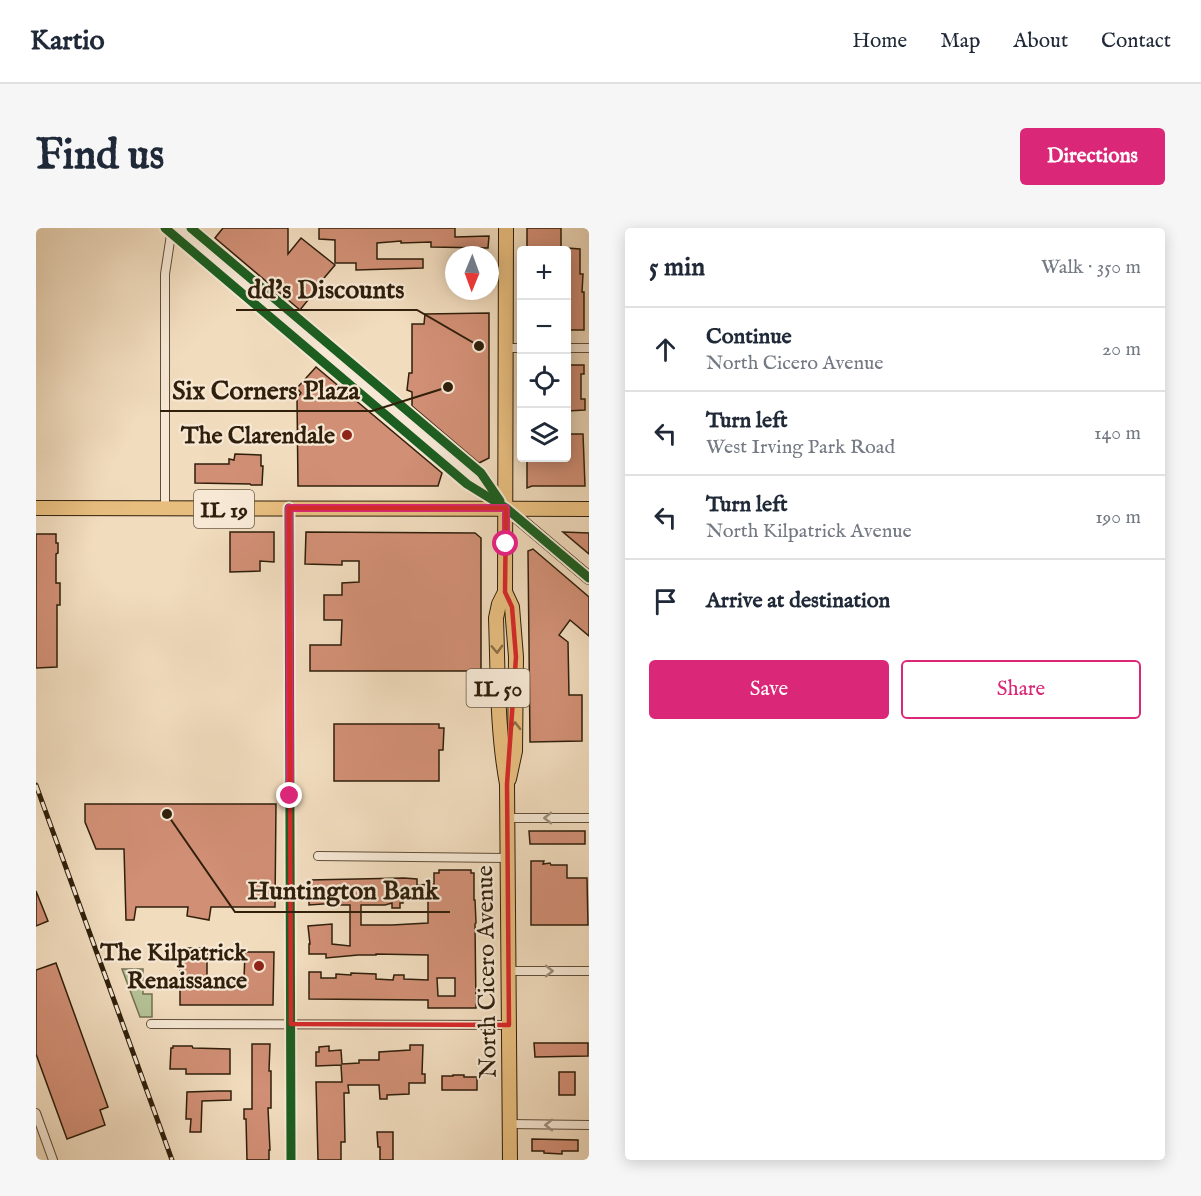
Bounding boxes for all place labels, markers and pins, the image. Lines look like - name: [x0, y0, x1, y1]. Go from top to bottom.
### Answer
- callout: dd's Discounts: [236, 266, 417, 310]
- callout: Six Corners Plaza: [160, 367, 372, 411]
- place label: The Clarendale: [180, 421, 335, 452]
- marker: The Clarendale: [340, 428, 354, 442]
- callout: Huntington Bank: [235, 868, 450, 912]
- place label: The Kilpatrick Renaissance: [99, 938, 248, 997]
- marker: The Kilpatrick Renaissance: [252, 959, 266, 973]

